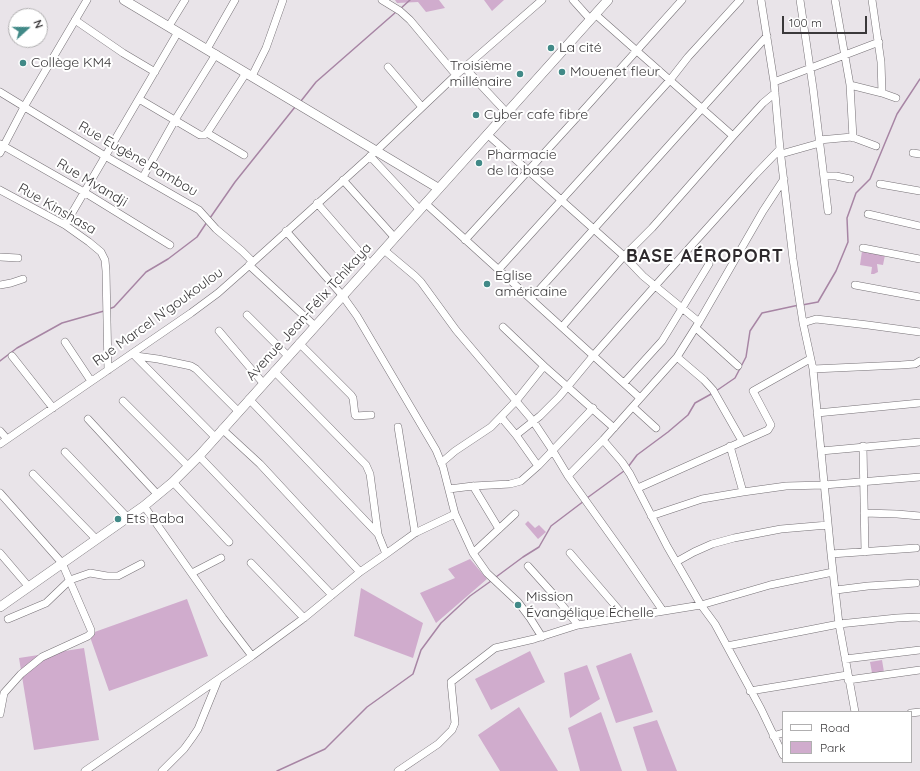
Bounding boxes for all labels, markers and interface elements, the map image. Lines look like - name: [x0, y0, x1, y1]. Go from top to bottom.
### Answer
- north arrow: [8, 8, 48, 48]
- scale bar: [784, 8, 869, 34]
- text: 100 m: [789, 15, 822, 30]
- text: N: [30, 18, 46, 30]
- place label: La cité: [559, 40, 602, 56]
- marker: La cité: [546, 43, 556, 53]
- place label: Collège KM4: [31, 55, 111, 71]
- marker: Collège KM4: [18, 58, 28, 68]
- place label: Troisième millénaire: [449, 58, 512, 90]
- place label: Mouenet fleur: [570, 64, 660, 80]
- marker: Mouenet fleur: [557, 67, 567, 77]
- marker: Troisième millénaire: [515, 69, 525, 79]
- place label: Cyber cafe fibre: [484, 107, 588, 123]
- marker: Cyber cafe fibre: [471, 110, 481, 120]
- street label: Rue Eugène Pambou: [75, 118, 201, 200]
- place label: Pharmacie de la base: [487, 147, 557, 180]
- street label: Rue Mvandji: [54, 155, 130, 211]
- marker: Pharmacie de la base: [474, 158, 484, 168]
- street label: Rue Kinshasa: [15, 180, 99, 238]
- street label: Avenue Jean-Félix Tchikaya: [243, 240, 375, 384]
- district label: BASE AÉROPORT: [626, 246, 784, 268]
- street label: Rue Marcel N'goukoulou: [89, 264, 227, 370]
- place label: Eglise américaine: [495, 268, 567, 300]
- marker: Eglise américaine: [482, 279, 492, 289]
- place label: Ets Baba: [126, 511, 184, 527]
- marker: Ets Baba: [113, 514, 123, 524]
- place label: Mission Évangélique Échelle: [526, 589, 654, 622]
- marker: Mission Évangélique Échelle: [513, 600, 523, 610]
- legend: [782, 711, 912, 763]
- text: Road: [820, 720, 850, 735]
- text: Park: [820, 740, 845, 755]

